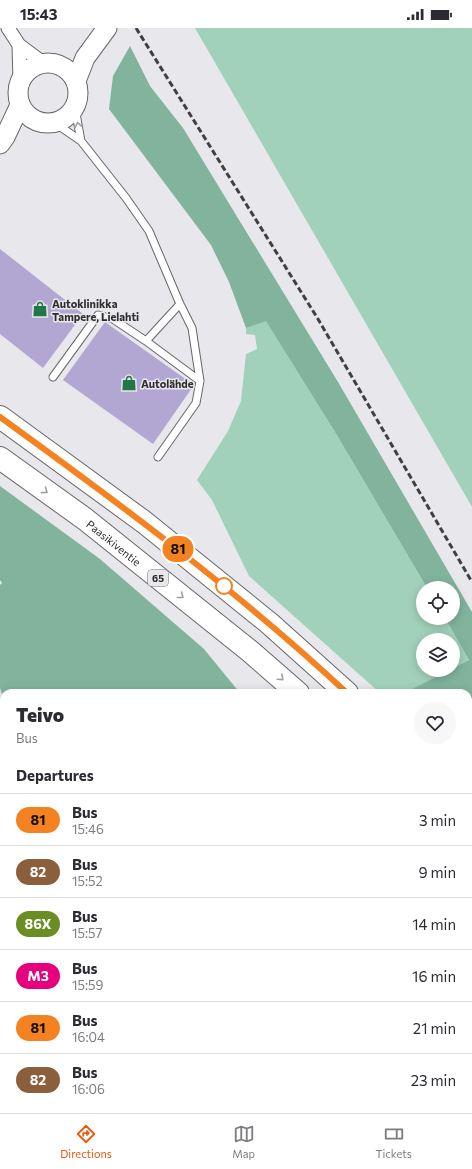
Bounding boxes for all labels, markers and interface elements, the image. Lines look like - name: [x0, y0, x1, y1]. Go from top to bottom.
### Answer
- text: 15:43: [20, 5, 57, 23]
- one-way arrow: [74, 122, 83, 128]
- place label: Autoklinikka Tampere, Lielahti: [52, 297, 139, 323]
- shop icon: Autoklinikka Tampere, Lielahti: [31, 300, 49, 318]
- shop icon: Autolähde: [120, 374, 138, 392]
- place label: Autolähde: [141, 377, 194, 390]
- one-way arrow: [41, 486, 48, 494]
- street label: Paasikiventie: [84, 517, 144, 568]
- line badge: 81: [160, 536, 196, 562]
- text: 81: [171, 540, 186, 557]
- road number: 65: [148, 570, 168, 586]
- unlabelled marker: [215, 577, 233, 595]
- map controls: [416, 581, 460, 677]
- button: locate: [416, 581, 460, 625]
- one-way arrow: [176, 591, 183, 598]
- button: layers: [416, 633, 460, 677]
- one-way arrow: [277, 674, 284, 681]
- button: heart: [414, 702, 456, 744]
- text: Teivo: [16, 703, 64, 726]
- text: Bus: [16, 730, 38, 746]
- text: Departures: [16, 766, 94, 784]
- text: Bus: [72, 803, 97, 821]
- text: 81: [31, 811, 46, 828]
- text: 3 min: [419, 811, 456, 829]
- text: 15:46: [72, 821, 104, 837]
- text: Bus: [72, 855, 97, 873]
- text: 82: [30, 863, 46, 880]
- text: 9 min: [418, 863, 456, 881]
- text: 15:52: [72, 873, 103, 889]
- text: Bus: [72, 907, 97, 925]
- text: 86X: [25, 915, 51, 932]
- text: 14 min: [412, 915, 456, 933]
- text: 15:57: [72, 925, 102, 941]
- text: Bus: [72, 959, 97, 977]
- text: M3: [27, 967, 49, 984]
- text: 16 min: [412, 967, 456, 985]
- text: 15:59: [72, 977, 103, 993]
- text: Bus: [72, 1011, 97, 1029]
- text: 81: [31, 1019, 46, 1036]
- text: 21 min: [413, 1019, 456, 1037]
- text: 16:04: [72, 1029, 105, 1045]
- text: Bus: [72, 1063, 97, 1081]
- text: 82: [30, 1071, 46, 1088]
- text: 23 min: [411, 1071, 456, 1089]
- text: 16:06: [72, 1081, 105, 1097]
- tab: Directions: [60, 1123, 112, 1160]
- tab: Map: [232, 1123, 255, 1160]
- tab: Tickets: [375, 1123, 412, 1160]

